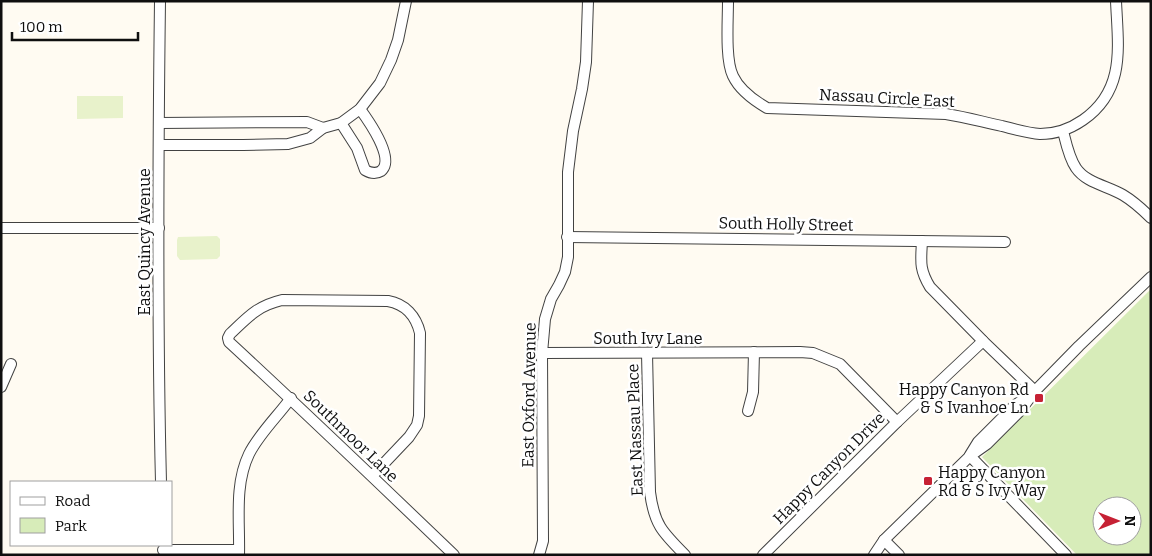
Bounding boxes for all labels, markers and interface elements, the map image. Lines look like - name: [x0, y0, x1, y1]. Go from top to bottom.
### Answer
- scale bar: [12, 10, 139, 42]
- text: 100 m: [20, 18, 63, 36]
- street label: Nassau Circle East: [819, 85, 956, 111]
- street label: East Quincy Avenue: [135, 168, 154, 316]
- street label: South Holly Street: [718, 213, 854, 235]
- street label: East Oxford Avenue: [518, 322, 540, 468]
- street label: South Ivy Lane: [593, 329, 703, 348]
- street label: East Nassau Place: [623, 363, 647, 497]
- place label: Happy Canyon Rd & S Ivanhoe Ln: [899, 380, 1030, 417]
- street label: Southmoor Lane: [300, 386, 402, 486]
- marker: Happy Canyon Rd & S Ivanhoe Ln: [1033, 392, 1045, 404]
- street label: Happy Canyon Drive: [769, 408, 889, 528]
- place label: Happy Canyon Rd & S Ivy Way: [938, 463, 1046, 500]
- marker: Happy Canyon Rd & S Ivy Way: [922, 475, 934, 487]
- legend: [10, 481, 172, 546]
- text: Road: [55, 492, 90, 510]
- north arrow: [1092, 496, 1142, 546]
- text: N: [1121, 516, 1138, 527]
- text: Park: [55, 517, 87, 535]

